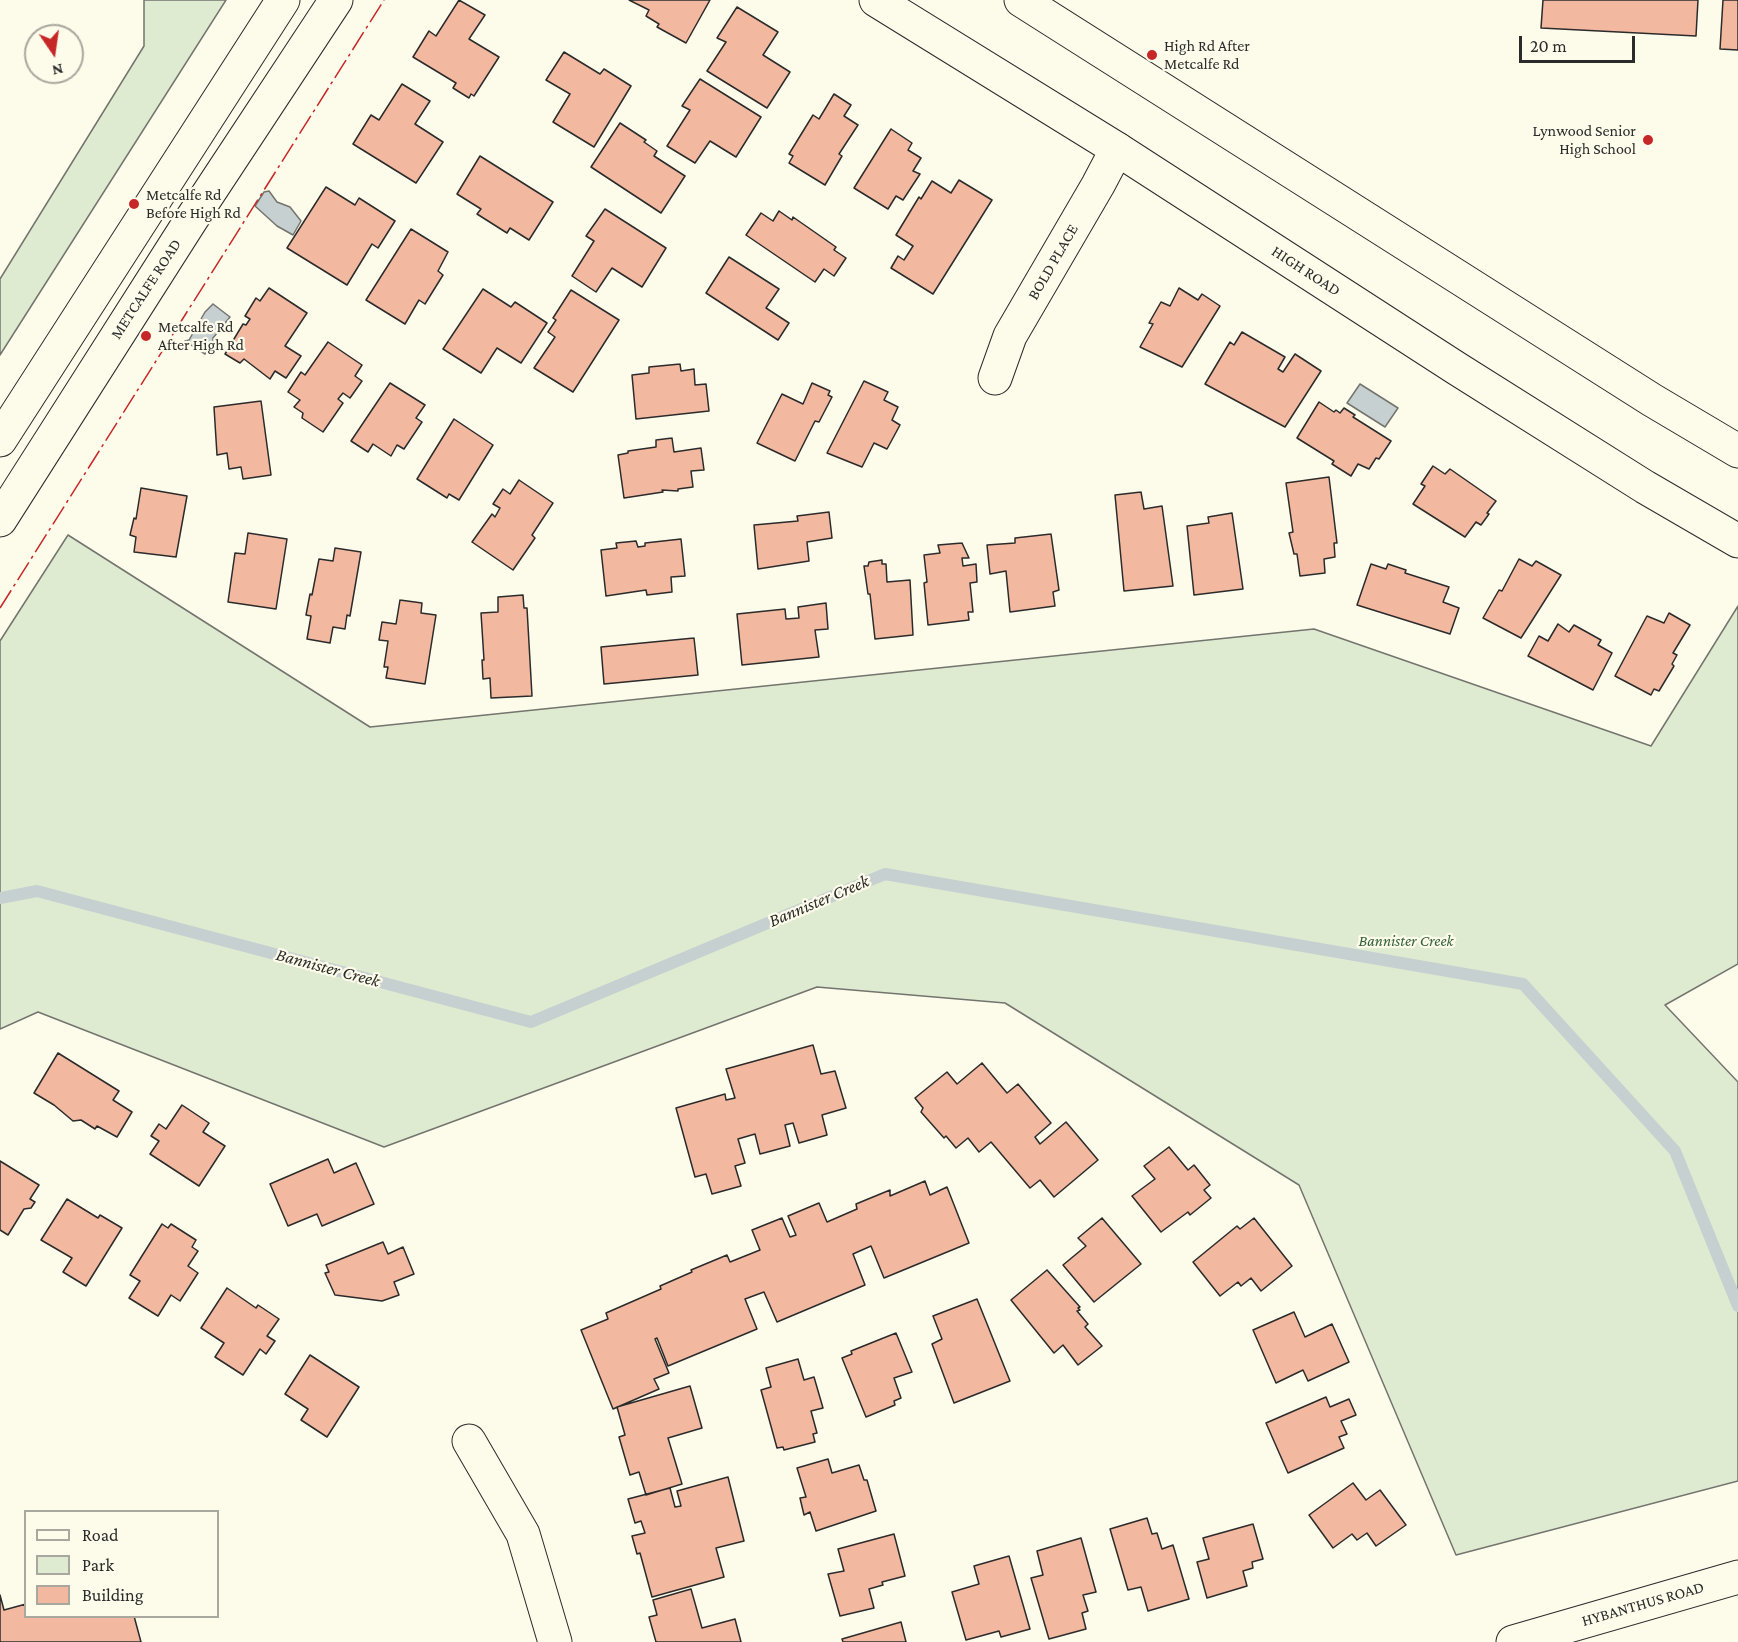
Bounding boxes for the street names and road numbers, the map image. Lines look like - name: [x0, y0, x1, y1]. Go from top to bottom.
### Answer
- street label: BOLD PLACE: [1024, 221, 1082, 303]
- street label: METCALFE ROAD: [106, 235, 186, 343]
- street label: HIGH ROAD: [1268, 242, 1344, 300]
- street label: HYBANTHUS ROAD: [1580, 1577, 1706, 1631]

